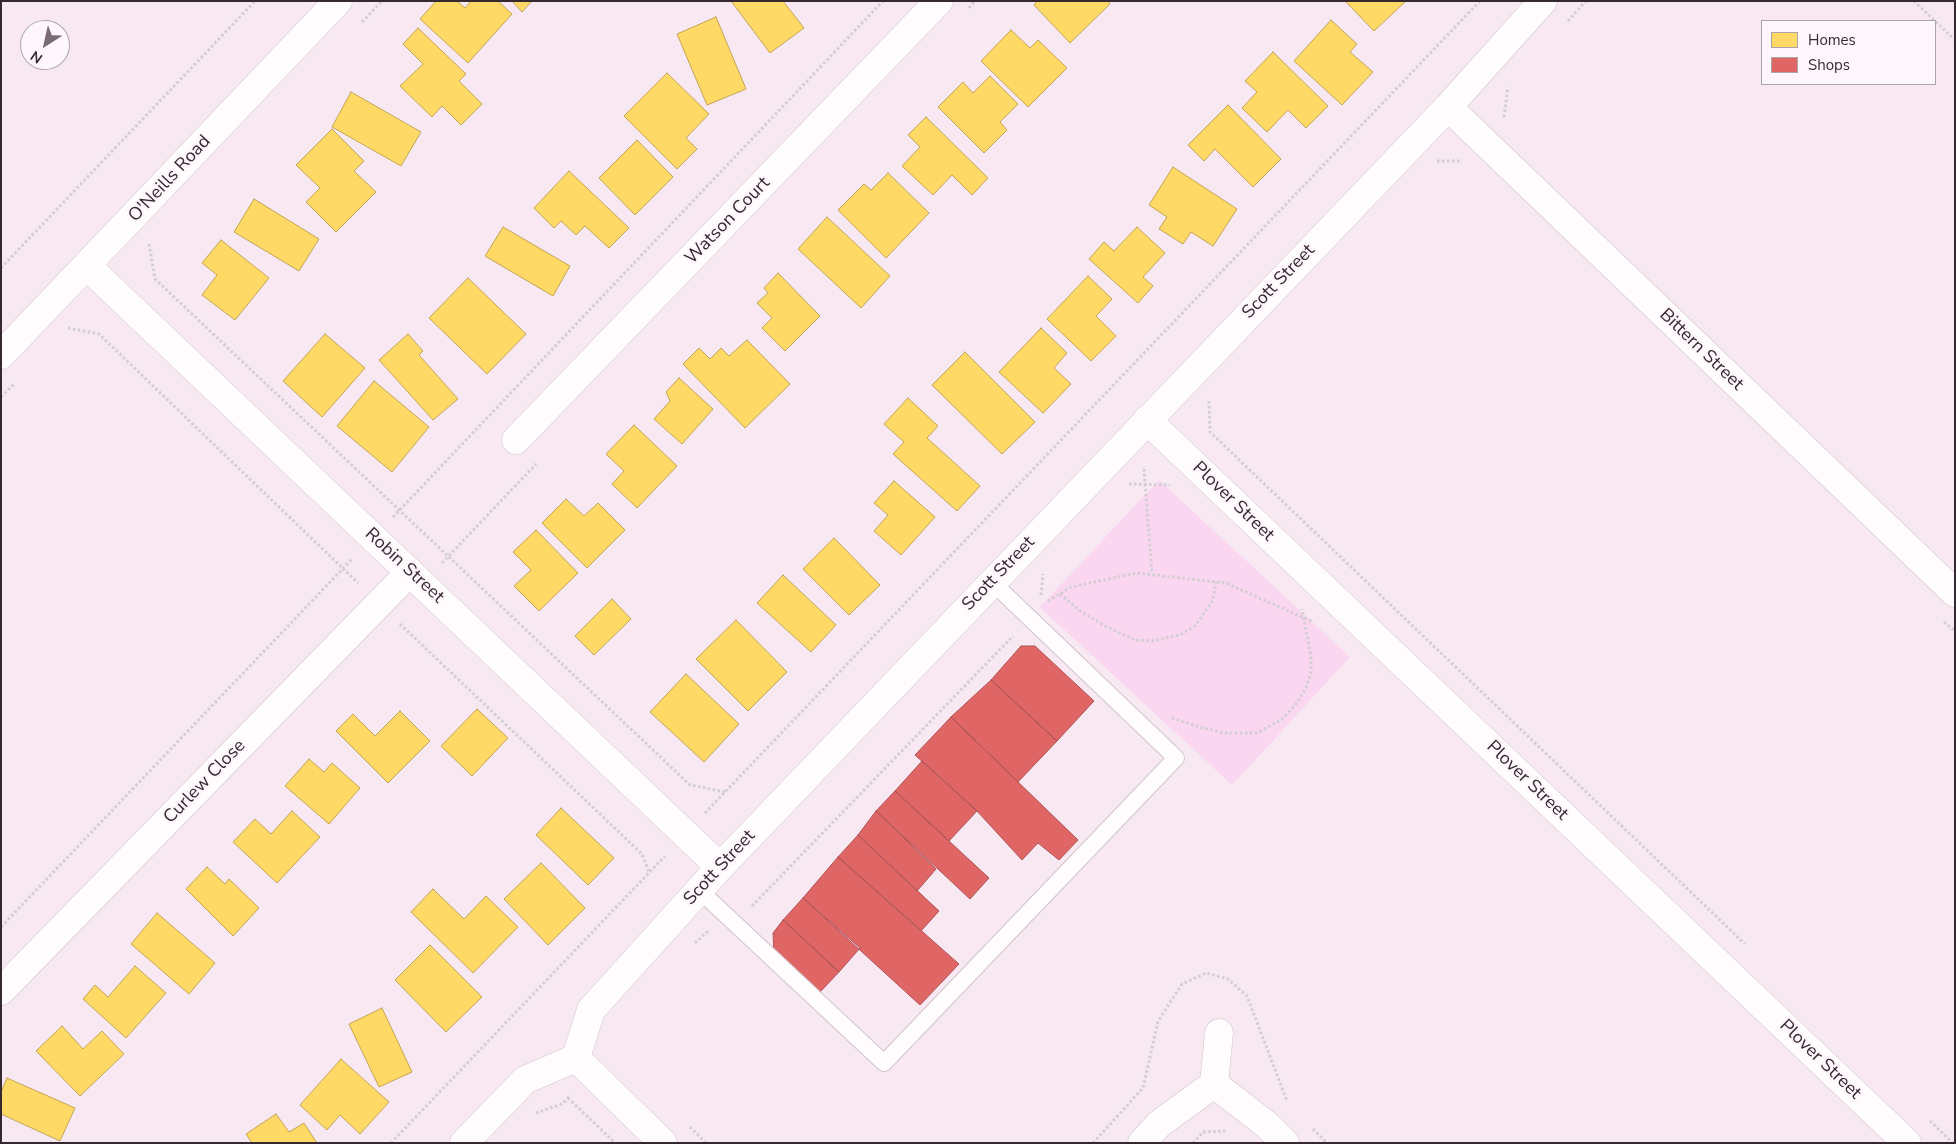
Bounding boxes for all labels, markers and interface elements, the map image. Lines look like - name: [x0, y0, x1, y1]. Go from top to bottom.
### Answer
- north arrow: [20, 20, 70, 70]
- legend: [1761, 20, 1936, 85]
- text: Homes: [1808, 30, 1856, 50]
- text: N: [27, 46, 46, 68]
- text: Shops: [1808, 55, 1850, 75]
- street label: O'Neills Road: [124, 131, 216, 227]
- street label: Watson Court: [681, 173, 775, 269]
- street label: Scott Street: [1238, 240, 1320, 324]
- street label: Bittern Street: [1654, 305, 1748, 395]
- street label: Plover Street: [1188, 458, 1278, 546]
- street label: Robin Street: [360, 524, 448, 608]
- street label: Scott Street: [958, 532, 1040, 616]
- street label: Curlew Close: [160, 735, 250, 829]
- street label: Plover Street: [1482, 737, 1572, 825]
- street label: Scott Street: [680, 826, 760, 910]
- street label: Plover Street: [1775, 1016, 1865, 1104]

